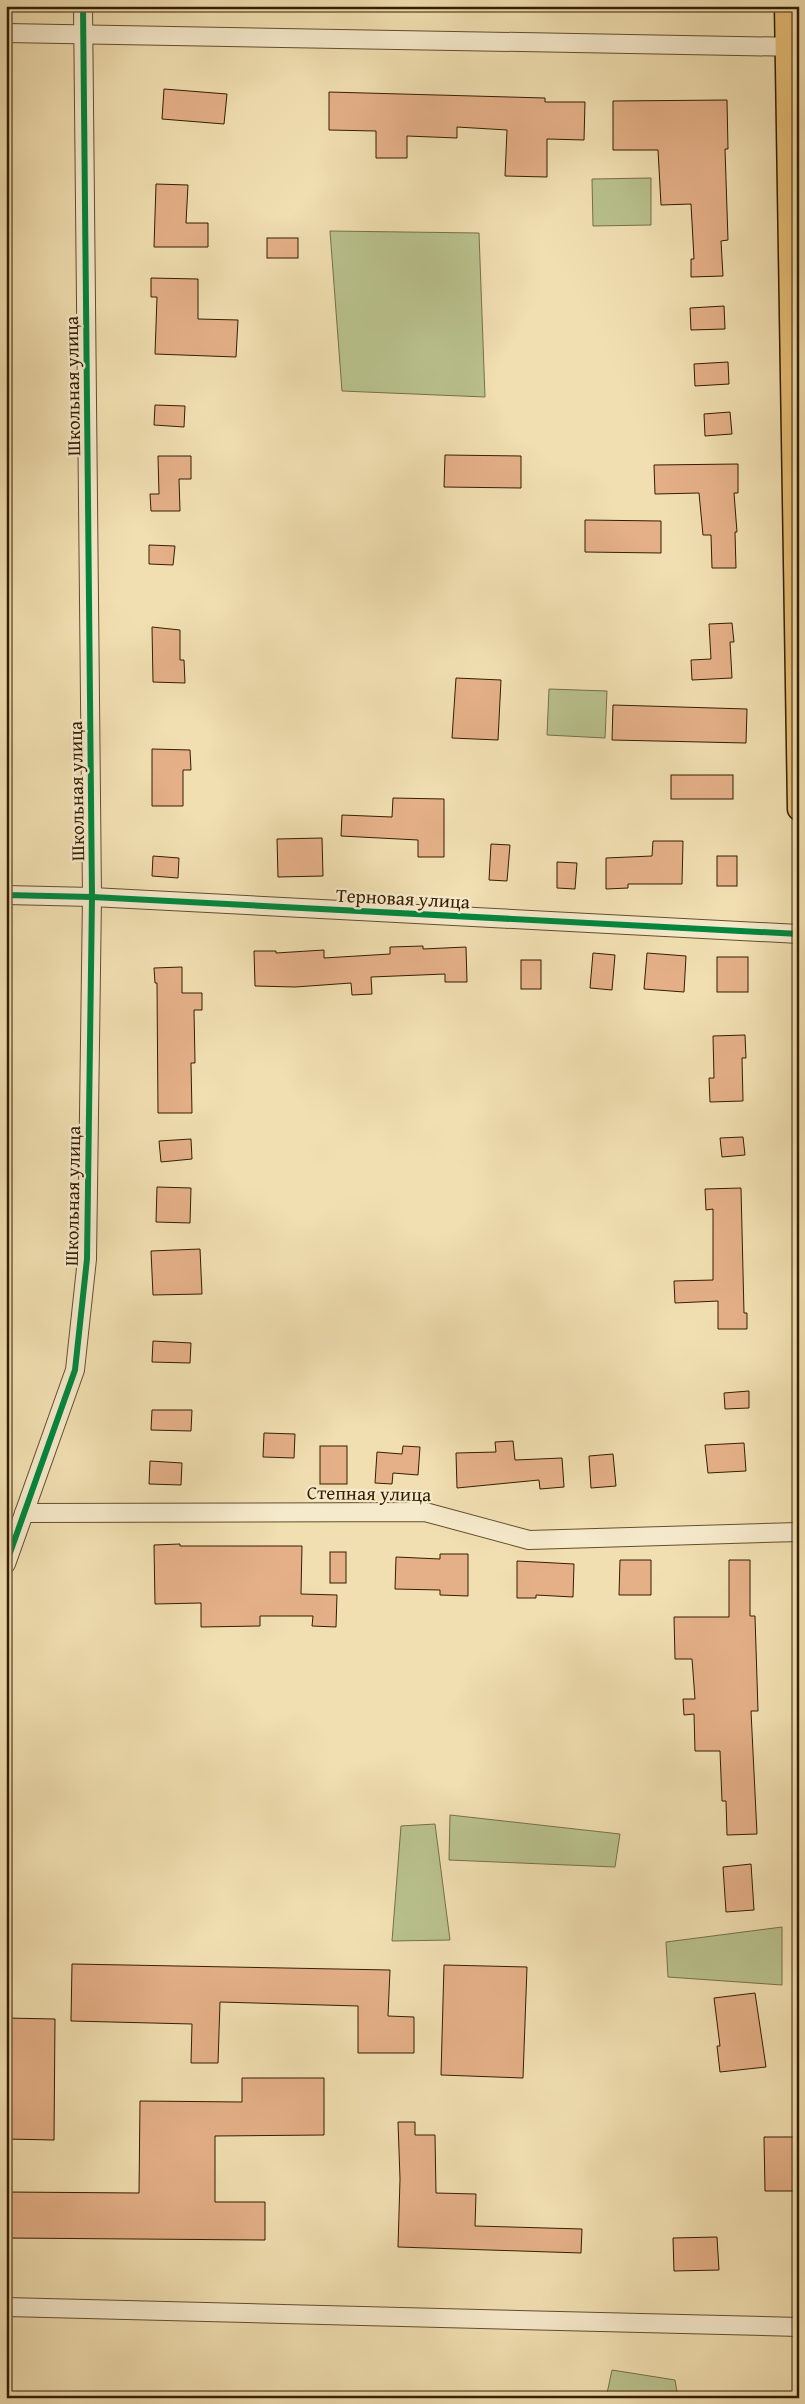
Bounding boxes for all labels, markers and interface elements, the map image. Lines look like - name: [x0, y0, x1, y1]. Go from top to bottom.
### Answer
- street label: Школьная улица: [57, 316, 87, 456]
- street label: Школьная улица: [61, 721, 91, 861]
- street label: Терновая улица: [335, 881, 471, 915]
- street label: Школьная улица: [57, 1126, 87, 1266]
- street label: Степная улица: [307, 1478, 431, 1508]

